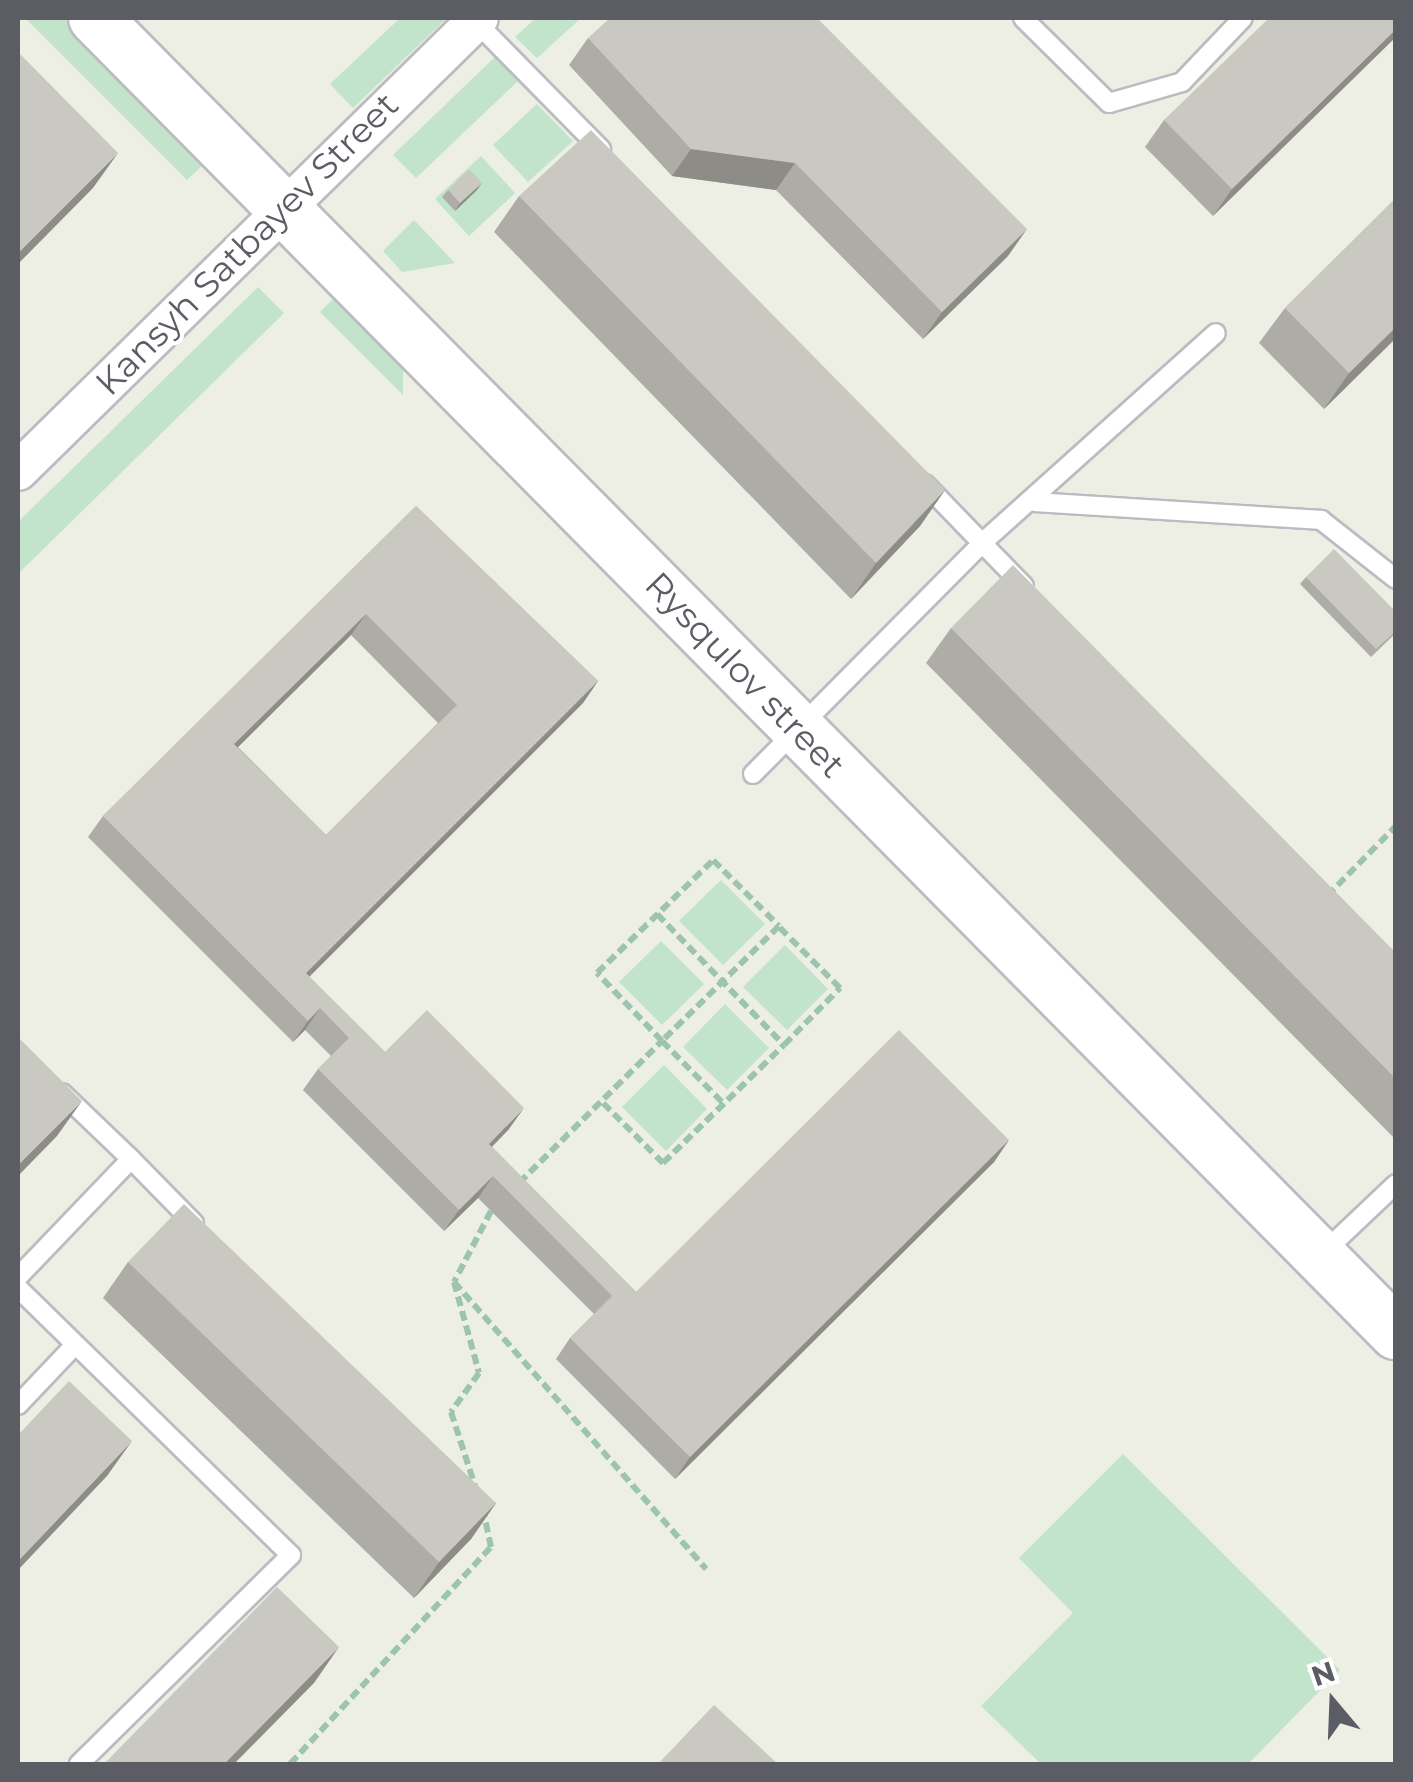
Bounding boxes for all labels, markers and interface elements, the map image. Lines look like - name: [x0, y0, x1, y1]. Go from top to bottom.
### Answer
- street label: Kansyh Satbayev Street: [87, 84, 407, 404]
- street label: Rysqulov street: [637, 564, 853, 786]
- north arrow: [1283, 1652, 1383, 1752]
- text: N: [1307, 1654, 1339, 1693]

